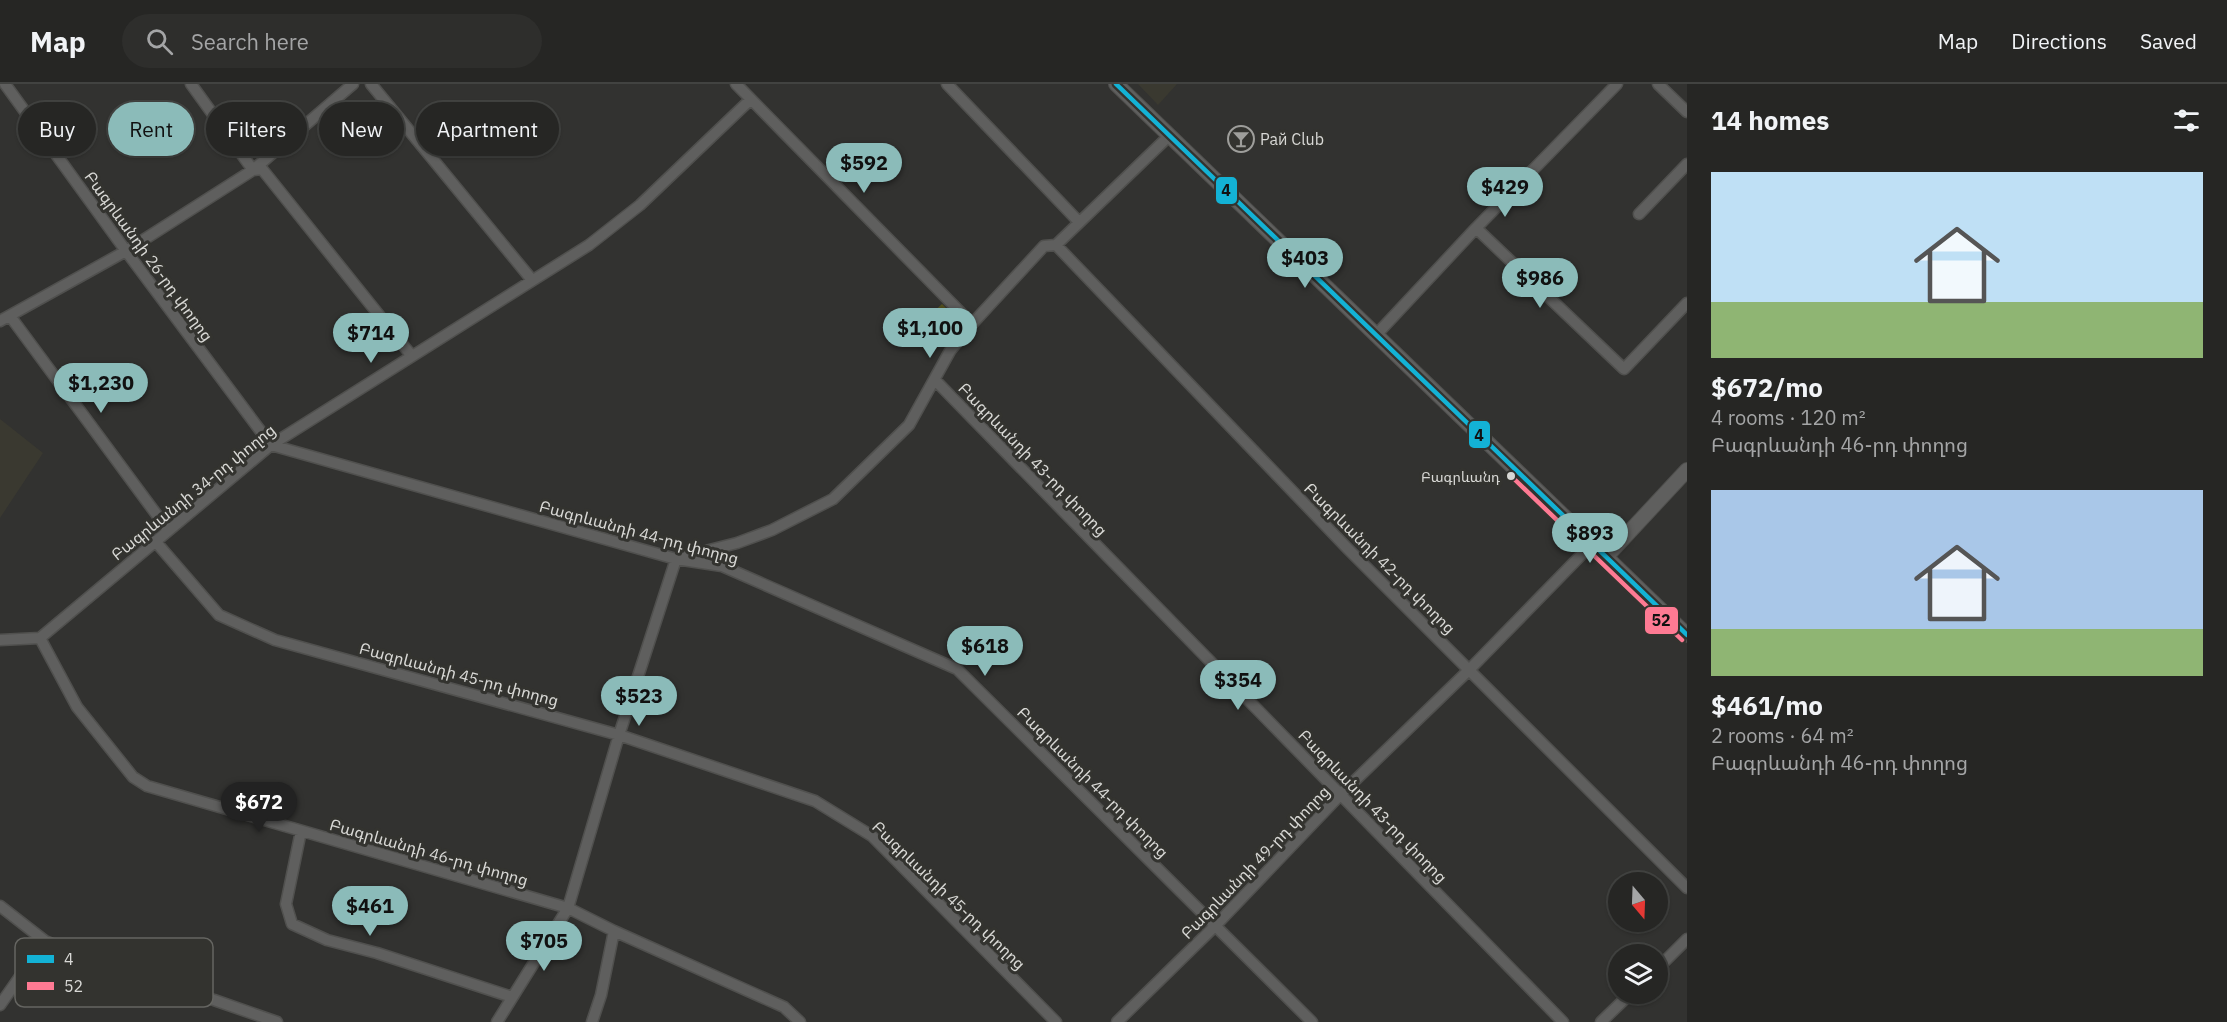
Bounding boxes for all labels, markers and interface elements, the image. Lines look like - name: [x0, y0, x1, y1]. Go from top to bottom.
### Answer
- search box: [122, 14, 542, 68]
- text: Map: [30, 23, 86, 60]
- icon: search: [143, 25, 176, 58]
- text: Search here: [191, 27, 309, 56]
- text: Map: [1938, 27, 1978, 55]
- text: Directions: [2011, 27, 2107, 55]
- text: Saved: [2140, 27, 2197, 55]
- chip: Buy: [18, 102, 96, 156]
- chip: Rent: [108, 102, 194, 156]
- chip: Filters: [206, 102, 307, 156]
- chip: New: [319, 102, 404, 156]
- chip: Apartment: [416, 102, 559, 156]
- text: 14 homes: [1711, 103, 1829, 137]
- icon: filters: [2170, 104, 2203, 137]
- bar icon: Рай Club: [1226, 124, 1256, 154]
- place label: Рай Club: [1260, 129, 1324, 149]
- pin: $592: [828, 143, 900, 194]
- text: $592: [840, 149, 888, 176]
- street label: Բագրևանդի 26-րդ փողոց: [81, 167, 217, 345]
- pin: $429: [1469, 167, 1541, 218]
- text: $429: [1481, 173, 1529, 200]
- line badge: 4: [1215, 176, 1238, 205]
- text: 4: [1221, 180, 1231, 200]
- icon: home: [1903, 211, 2011, 319]
- pin: $403: [1269, 238, 1341, 289]
- text: $403: [1281, 244, 1329, 271]
- pin: $986: [1504, 258, 1576, 309]
- text: $986: [1516, 264, 1564, 291]
- pin: $1,100: [881, 308, 979, 359]
- pin: $714: [335, 313, 407, 364]
- text: $1,100: [897, 314, 963, 341]
- text: $714: [347, 319, 395, 346]
- pin: $1,230: [52, 363, 150, 414]
- text: $1,230: [68, 369, 134, 396]
- text: $672/mo: [1711, 370, 1823, 404]
- street label: Բագրևանդի 43-րդ փողոց: [954, 378, 1112, 540]
- text: 4 rooms · 120 m²: [1711, 404, 1866, 431]
- street label: Բագրևանդի 34-րդ փողոց: [107, 420, 279, 564]
- line badge: 4: [1468, 420, 1491, 449]
- text: 4: [1474, 425, 1484, 445]
- text: Բագրևանդի 46-րդ փողոց: [1711, 431, 1968, 458]
- place label: Բագրևանդ: [1421, 468, 1500, 486]
- marker: Բագրևանդ: [1505, 470, 1517, 482]
- street label: Բագրևանդի 42-րդ փողոց: [1300, 478, 1460, 638]
- street label: Բագրևանդի 44-րդ փողոց: [537, 496, 741, 568]
- pin: $893: [1554, 513, 1626, 564]
- text: $893: [1566, 519, 1614, 546]
- icon: home: [1903, 529, 2011, 637]
- line badge: 52: [1644, 606, 1679, 635]
- text: 52: [1651, 610, 1671, 630]
- pin: $618: [949, 626, 1021, 677]
- text: $618: [961, 632, 1009, 659]
- street label: Բագրևանդի 45-րդ փողոց: [357, 638, 561, 710]
- pin: $354: [1202, 660, 1274, 711]
- text: $354: [1214, 666, 1262, 693]
- pin: $523: [603, 676, 675, 727]
- text: $523: [615, 682, 663, 709]
- text: $461/mo: [1711, 688, 1823, 722]
- street label: Բագրևանդի 44-րդ փողոց: [1013, 702, 1173, 862]
- text: 2 rooms · 64 m²: [1711, 722, 1854, 749]
- street label: Բագրևանդի 43-րդ փողոց: [1294, 725, 1452, 887]
- text: Բագրևանդի 46-րդ փողոց: [1711, 749, 1968, 776]
- street label: Բագրևանդի 49-րդ փողոց: [1176, 781, 1334, 943]
- pin: $672: [223, 782, 295, 833]
- text: $672: [235, 788, 283, 815]
- street label: Բագրևանդի 46-րդ փողոց: [327, 814, 531, 890]
- street label: Բագրևանդի 45-րդ փողոց: [868, 816, 1030, 974]
- north arrow: [1608, 872, 1668, 932]
- map controls: [1608, 872, 1668, 1004]
- pin: $461: [334, 886, 406, 937]
- text: $461: [346, 892, 394, 919]
- pin: $705: [508, 921, 580, 972]
- text: $705: [520, 927, 568, 954]
- legend: [15, 938, 213, 1007]
- button: layers: [1608, 944, 1668, 1004]
- text: 4: [64, 949, 74, 969]
- text: 52: [64, 976, 83, 996]

